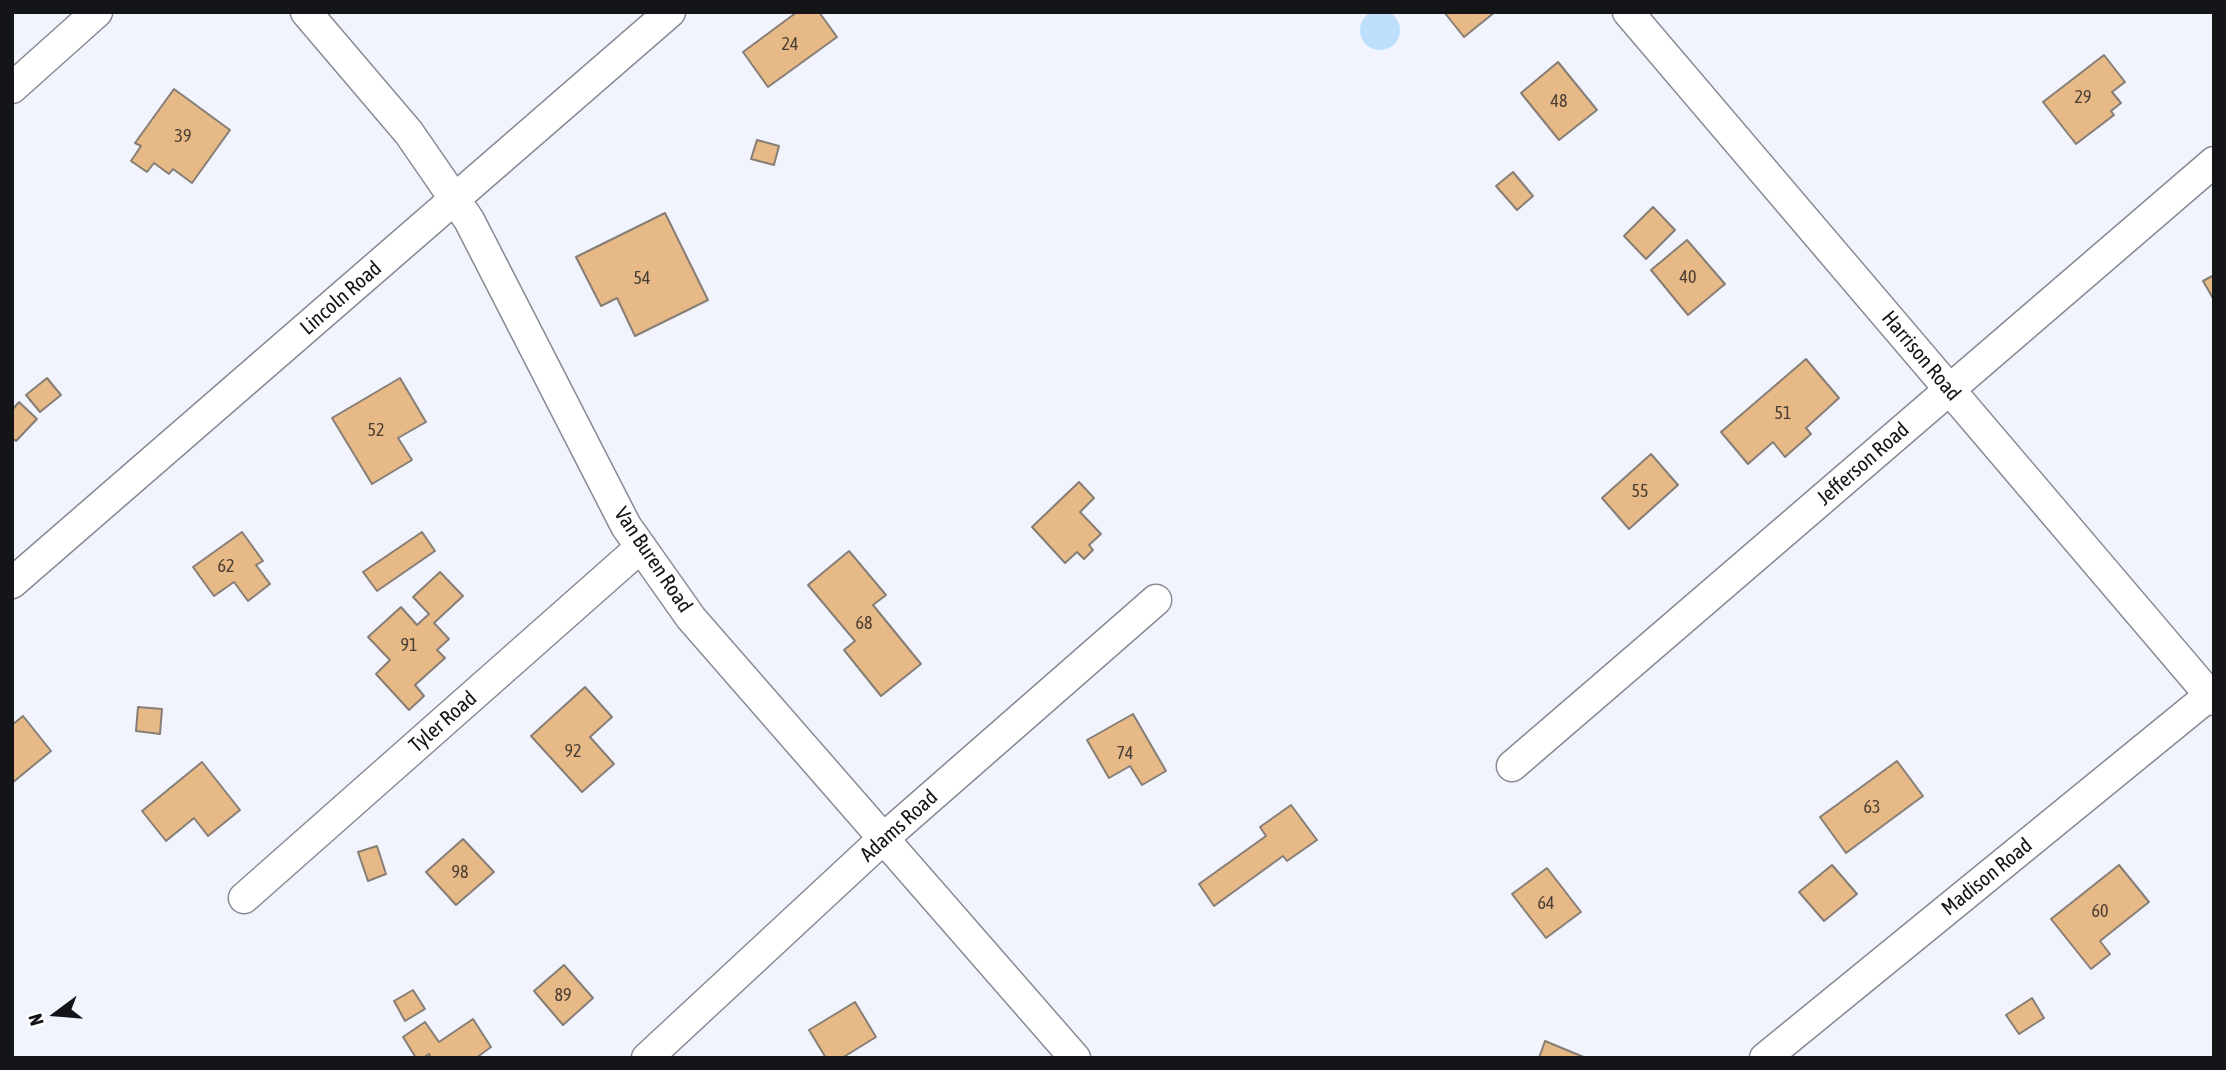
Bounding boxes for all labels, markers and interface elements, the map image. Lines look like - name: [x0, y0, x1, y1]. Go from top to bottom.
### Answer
- house number: 24: [782, 33, 798, 55]
- house number: 29: [2075, 86, 2091, 108]
- house number: 48: [1551, 90, 1567, 112]
- house number: 39: [175, 125, 191, 147]
- street label: Lincoln Road: [295, 256, 387, 340]
- house number: 40: [1680, 266, 1696, 288]
- house number: 54: [634, 267, 650, 289]
- street label: Harrison Road: [1876, 306, 1966, 406]
- house number: 51: [1775, 402, 1791, 424]
- street label: Jefferson Road: [1812, 417, 1914, 511]
- house number: 52: [368, 419, 384, 441]
- house number: 55: [1632, 480, 1648, 502]
- street label: Van Buren Road: [609, 503, 697, 617]
- house number: 62: [218, 555, 234, 577]
- house number: 68: [856, 612, 872, 634]
- house number: 91: [401, 634, 417, 656]
- street label: Tyler Road: [404, 686, 482, 758]
- house number: 92: [565, 740, 581, 762]
- house number: 74: [1117, 742, 1133, 764]
- street label: Adams Road: [855, 785, 943, 867]
- house number: 63: [1864, 796, 1880, 818]
- street label: Madison Road: [1937, 833, 2037, 921]
- house number: 98: [452, 861, 468, 883]
- house number: 64: [1538, 892, 1554, 914]
- house number: 60: [2092, 900, 2108, 922]
- north arrow: [21, 979, 91, 1049]
- house number: 89: [555, 984, 571, 1006]
- text: N: [24, 1011, 48, 1028]

